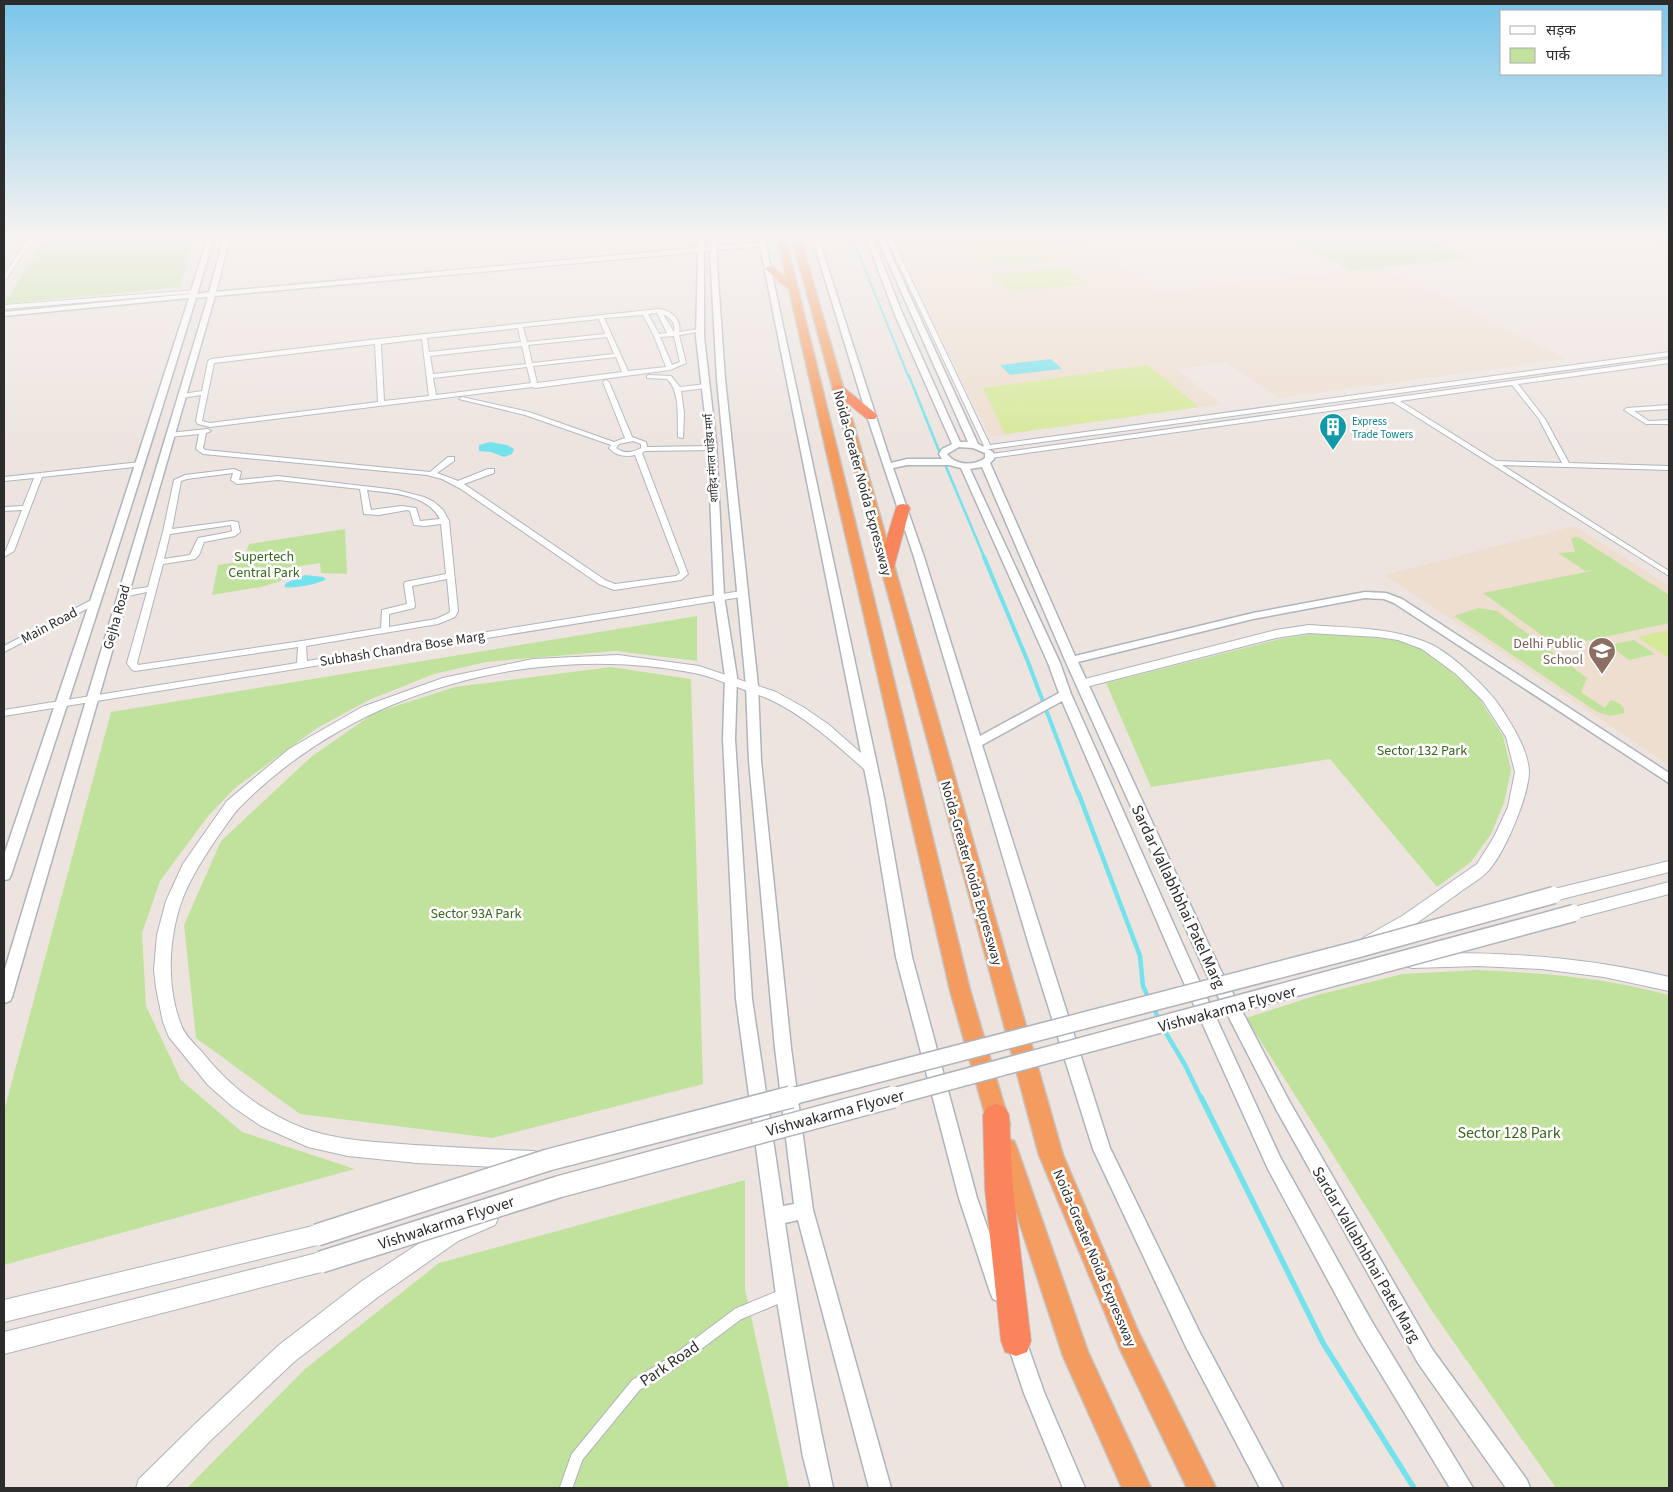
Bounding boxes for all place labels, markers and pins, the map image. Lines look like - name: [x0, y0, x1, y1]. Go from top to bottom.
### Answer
- building icon: Express Trade Towers: [1318, 412, 1348, 451]
- place label: Express Trade Towers: [1352, 414, 1413, 442]
- place label: Delhi Public School: [1513, 634, 1584, 670]
- school or university icon: Delhi Public School: [1587, 636, 1617, 675]

